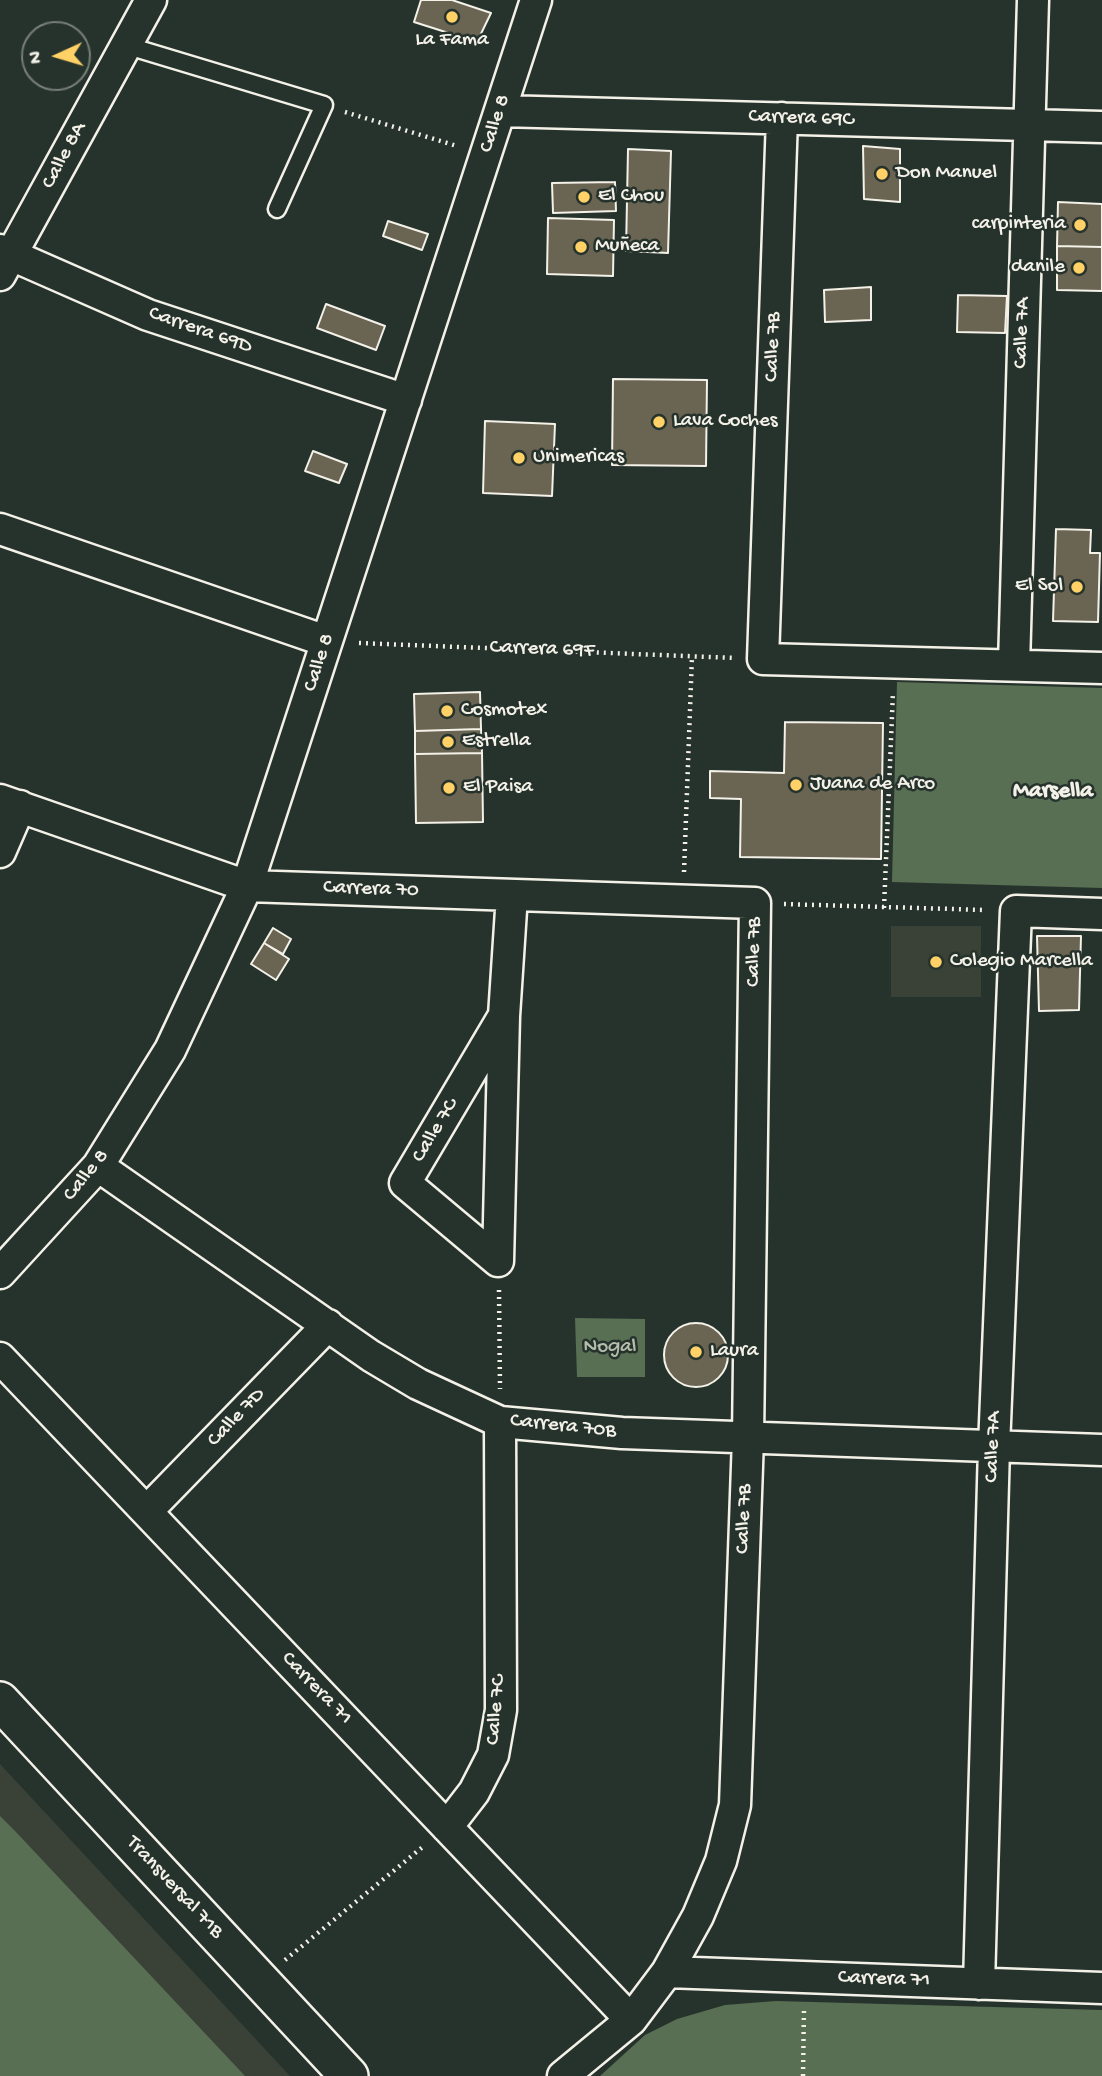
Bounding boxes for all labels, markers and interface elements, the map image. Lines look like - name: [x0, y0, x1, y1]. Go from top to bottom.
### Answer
- marker: La Fama: [444, 9, 460, 25]
- north arrow: [21, 21, 91, 91]
- place label: La Fama: [415, 28, 489, 54]
- text: N: [25, 50, 48, 64]
- street label: Calle 8: [475, 92, 517, 156]
- street label: Carrera 69C: [748, 105, 854, 133]
- street label: Calle 8A: [37, 118, 93, 194]
- place label: Don Manuel: [896, 161, 997, 187]
- marker: Don Manuel: [874, 166, 890, 182]
- place label: El Chou: [598, 184, 664, 210]
- marker: El Chou: [576, 189, 592, 205]
- place label: carpinteria: [972, 212, 1066, 238]
- marker: carpinteria: [1072, 217, 1088, 233]
- place label: Muñeca: [595, 234, 659, 260]
- marker: Muñeca: [573, 239, 589, 255]
- place label: danile: [1011, 255, 1065, 281]
- marker: danile: [1071, 260, 1087, 276]
- street label: Calle 7A: [1009, 297, 1037, 369]
- street label: Carrera 69D: [145, 302, 255, 360]
- street label: Calle 7B: [760, 312, 788, 382]
- place label: Lava Coches: [673, 409, 778, 435]
- marker: Lava Coches: [651, 414, 667, 430]
- place label: Unimericas: [533, 445, 624, 471]
- marker: Unimericas: [511, 450, 527, 466]
- place label: El Sol: [1015, 574, 1063, 600]
- marker: El Sol: [1069, 579, 1085, 595]
- street label: Calle 8: [299, 631, 341, 695]
- street label: Carrera 69F: [489, 636, 595, 664]
- place label: Cosmotex: [461, 698, 547, 724]
- marker: Cosmotex: [439, 703, 455, 719]
- place label: Estrella: [462, 729, 531, 755]
- marker: Estrella: [440, 734, 456, 750]
- place label: Juana de Arco: [810, 772, 935, 798]
- place label: El Paisa: [463, 775, 533, 801]
- marker: Juana de Arco: [788, 777, 804, 793]
- district label: Marsella: [1013, 778, 1093, 806]
- marker: El Paisa: [441, 780, 457, 796]
- street label: Carrera 70: [323, 876, 419, 904]
- street label: Calle 7B: [742, 917, 768, 987]
- place label: Colegio Marcella: [950, 949, 1093, 975]
- marker: Colegio Marcella: [928, 954, 944, 970]
- street label: Calle 7C: [407, 1094, 465, 1168]
- street label: Calle 8: [58, 1145, 116, 1207]
- park label: Nogal: [584, 1335, 636, 1361]
- place label: Laura: [710, 1339, 758, 1365]
- marker: Laura: [688, 1344, 704, 1360]
- street label: Calle 7D: [203, 1383, 271, 1453]
- street label: Carrera 70B: [509, 1409, 617, 1445]
- street label: Calle 7A: [980, 1411, 1008, 1483]
- street label: Calle 7B: [731, 1484, 759, 1554]
- street label: Carrera 71: [275, 1647, 357, 1731]
- street label: Calle 7C: [481, 1674, 513, 1746]
- street label: Transversal 71B: [120, 1831, 228, 1945]
- street label: Carrera 71: [837, 1966, 931, 1994]

